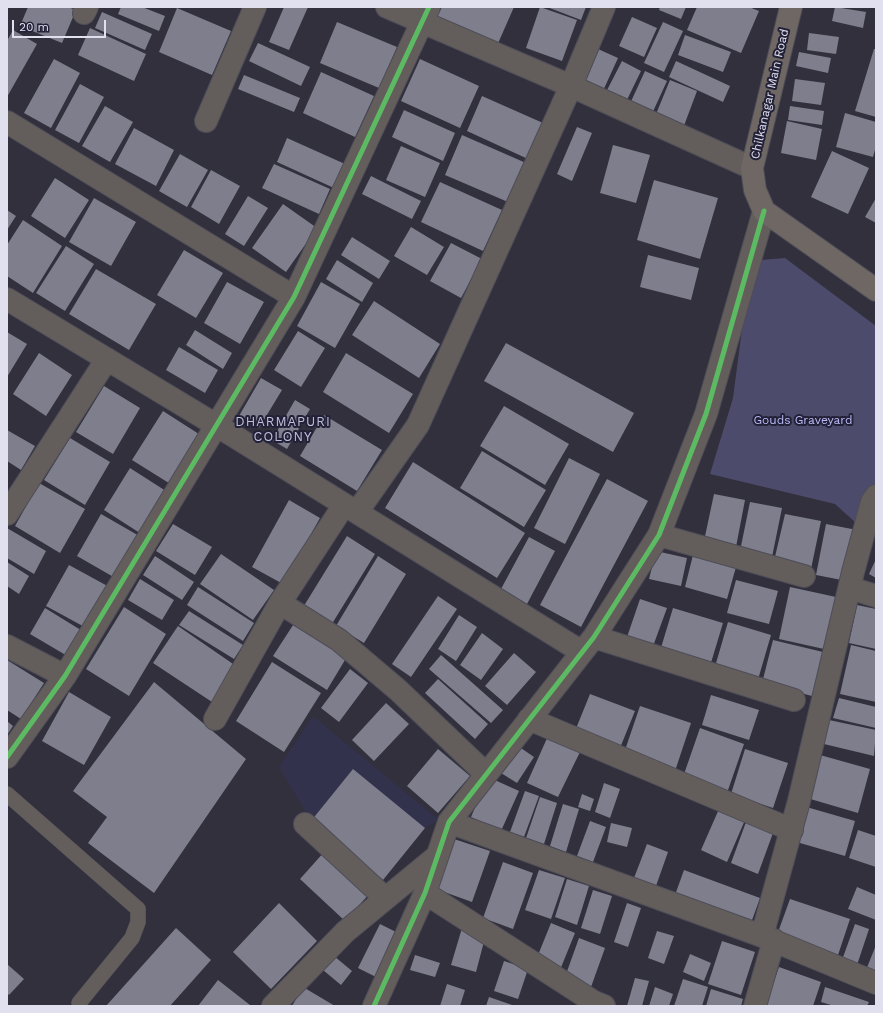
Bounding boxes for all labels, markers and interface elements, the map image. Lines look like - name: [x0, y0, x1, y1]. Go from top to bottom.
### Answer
- scale bar: [14, 12, 108, 38]
- text: 20 m: [19, 20, 49, 34]
- street label: Chilkanagar Main Road: [748, 27, 792, 161]
- park label: Gouds Graveyard: [753, 413, 853, 427]
- district label: DHARMAPURI COLONY: [235, 414, 331, 445]

